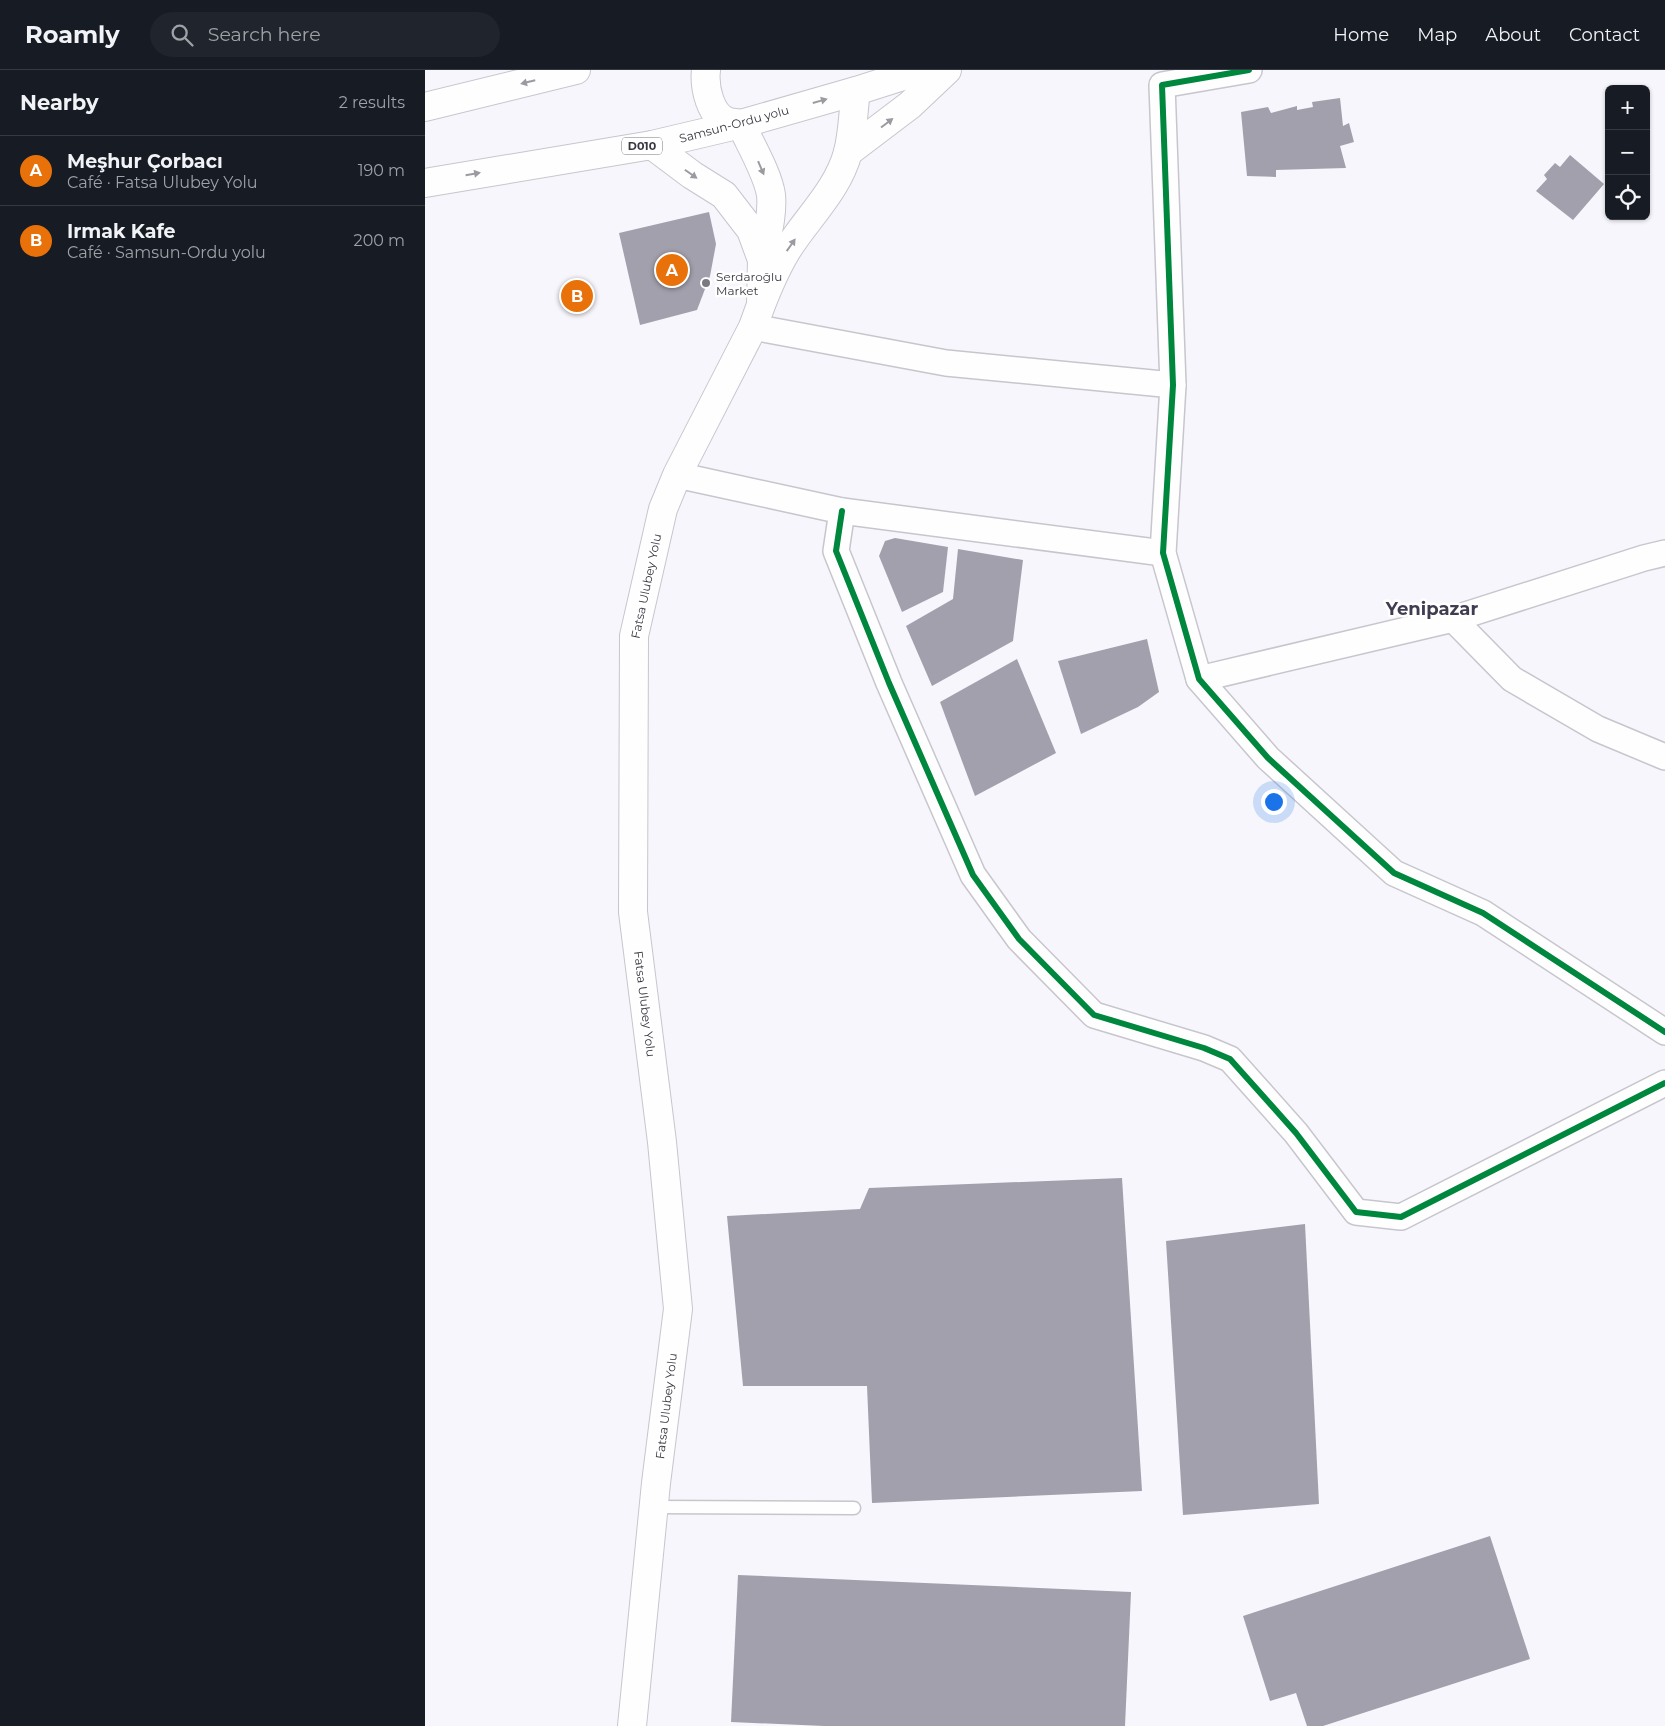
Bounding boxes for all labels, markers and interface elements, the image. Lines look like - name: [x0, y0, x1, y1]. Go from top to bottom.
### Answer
- search box: [150, 12, 500, 57]
- text: Roamly: [25, 20, 120, 49]
- icon: search: [168, 21, 196, 49]
- text: Search here: [208, 23, 321, 46]
- text: Home: [1333, 24, 1389, 46]
- text: Map: [1417, 24, 1457, 46]
- text: About: [1485, 24, 1541, 46]
- text: Contact: [1569, 24, 1640, 46]
- one-way arrow: [521, 78, 536, 86]
- map controls: [1605, 85, 1650, 220]
- button: +: [1605, 85, 1650, 130]
- text: Nearby: [20, 90, 99, 115]
- text: 2 results: [339, 93, 405, 112]
- one-way arrow: [812, 97, 827, 105]
- street label: Samsun-Ordu yolu: [677, 102, 791, 146]
- one-way arrow: [880, 118, 894, 128]
- button: −: [1605, 130, 1650, 175]
- road number: D010: [622, 138, 662, 154]
- text: Meşhur Çorbacı: [67, 150, 223, 173]
- text: A: [30, 161, 42, 180]
- text: 190 m: [358, 161, 405, 180]
- one-way arrow: [757, 161, 765, 176]
- one-way arrow: [684, 169, 698, 179]
- one-way arrow: [465, 170, 481, 178]
- text: Café · Fatsa Ulubey Yolu: [67, 173, 257, 192]
- button: locate: [1605, 175, 1650, 220]
- text: Irmak Kafe: [67, 220, 176, 243]
- text: B: [30, 231, 42, 250]
- text: 200 m: [354, 231, 405, 250]
- one-way arrow: [786, 238, 796, 252]
- text: Café · Samsun-Ordu yolu: [67, 243, 266, 262]
- pin: A: [656, 251, 688, 289]
- place label: Serdaroğlu Market: [716, 269, 782, 298]
- pin: B: [561, 277, 593, 315]
- marker: Serdaroğlu Market: [700, 277, 712, 289]
- street label: Fatsa Ulubey Yolu: [628, 532, 664, 640]
- district label: Yenipazar: [1385, 598, 1478, 620]
- your location: [1261, 789, 1287, 815]
- street label: Fatsa Ulubey Yolu: [631, 950, 659, 1058]
- street label: Fatsa Ulubey Yolu: [652, 1352, 680, 1460]

